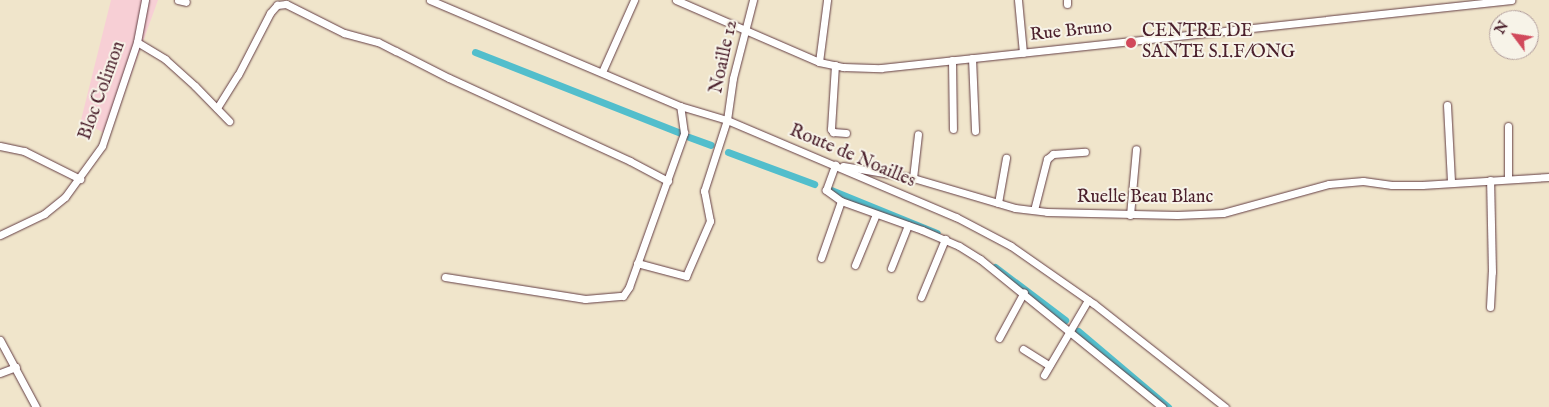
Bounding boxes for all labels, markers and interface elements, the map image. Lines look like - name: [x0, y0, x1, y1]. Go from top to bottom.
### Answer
- north arrow: [1489, 10, 1539, 60]
- street label: Rue Bruno: [1029, 17, 1113, 47]
- street label: Noaille 12: [707, 18, 743, 96]
- text: N: [1491, 18, 1513, 38]
- place label: CENTRE DE SANTE S.I.F/ONG: [1142, 22, 1295, 64]
- marker: CENTRE DE SANTE S.I.F/ONG: [1124, 36, 1138, 50]
- street label: Bloc Colimon: [75, 39, 131, 143]
- street label: Route de Noailles: [786, 121, 918, 193]
- street label: Ruelle Beau Blanc: [1077, 187, 1213, 209]

